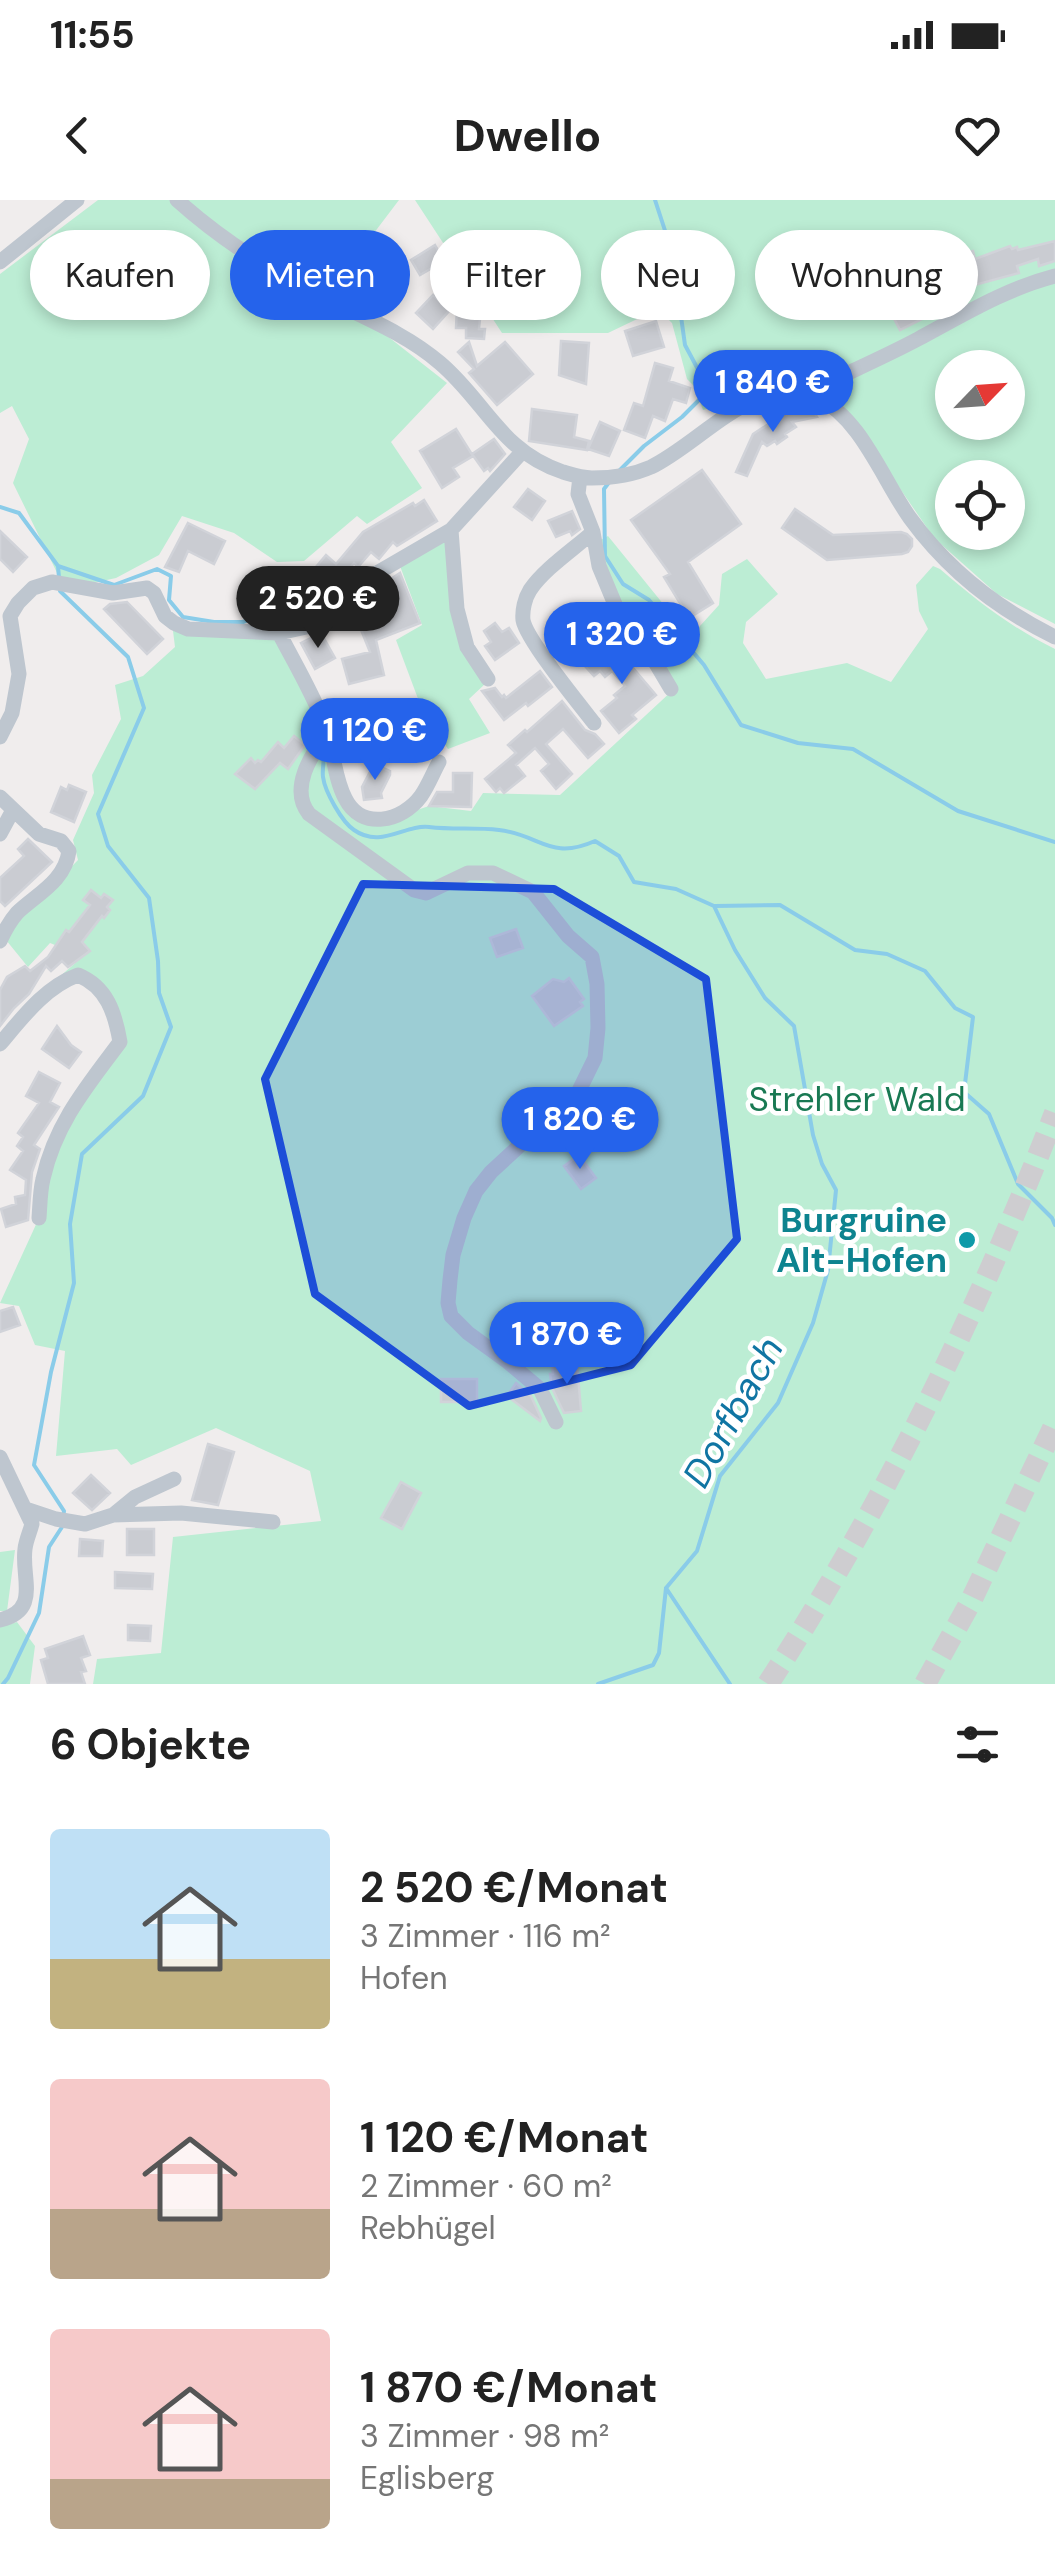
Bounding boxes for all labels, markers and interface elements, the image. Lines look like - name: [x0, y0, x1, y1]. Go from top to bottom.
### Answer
- text: 11:55: [50, 10, 135, 60]
- text: Dwello: [454, 106, 601, 165]
- icon: back: [50, 108, 105, 163]
- icon: heart: [950, 108, 1005, 163]
- chip: Kaufen: [30, 230, 210, 320]
- chip: Mieten: [230, 230, 410, 320]
- chip: Filter: [430, 230, 581, 320]
- chip: Neu: [601, 230, 735, 320]
- chip: Wohnung: [755, 230, 978, 320]
- pin: 1 840 €: [681, 350, 865, 435]
- north arrow: [935, 350, 1025, 440]
- map controls: [935, 350, 1025, 550]
- text: 1 840 €: [715, 361, 831, 403]
- button: locate: [935, 460, 1025, 550]
- pin: 2 520 €: [226, 566, 410, 651]
- text: 2 520 €: [258, 577, 378, 619]
- pin: 1 320 €: [530, 602, 714, 687]
- text: 1 320 €: [566, 613, 678, 655]
- pin: 1 120 €: [283, 698, 467, 783]
- text: 1 120 €: [323, 709, 427, 751]
- park label: Strehler Wald: [748, 1076, 966, 1122]
- pin: 1 820 €: [488, 1087, 672, 1172]
- text: 1 820 €: [524, 1098, 636, 1140]
- place label: Burgruine Alt-Hofen: [776, 1197, 947, 1283]
- marker: Burgruine Alt-Hofen: [956, 1229, 978, 1251]
- pin: 1 870 €: [475, 1302, 659, 1387]
- text: 1 870 €: [511, 1313, 623, 1355]
- water label: Dorfbach: [671, 1328, 795, 1496]
- text: 6 Objekte: [50, 1717, 251, 1772]
- icon: filters: [950, 1717, 1005, 1772]
- text: 2 520 €/Monat: [360, 1860, 668, 1915]
- icon: home: [130, 1869, 250, 1989]
- text: 3 Zimmer · 116 m²: [360, 1915, 610, 1957]
- text: Hofen: [360, 1957, 448, 1999]
- text: 1 120 €/Monat: [360, 2110, 648, 2165]
- icon: home: [130, 2119, 250, 2239]
- text: 2 Zimmer · 60 m²: [360, 2165, 612, 2207]
- text: Rebhügel: [360, 2207, 496, 2249]
- text: 1 870 €/Monat: [360, 2360, 657, 2415]
- icon: home: [130, 2369, 250, 2489]
- text: 3 Zimmer · 98 m²: [360, 2415, 609, 2457]
- text: Eglisberg: [360, 2457, 494, 2499]

